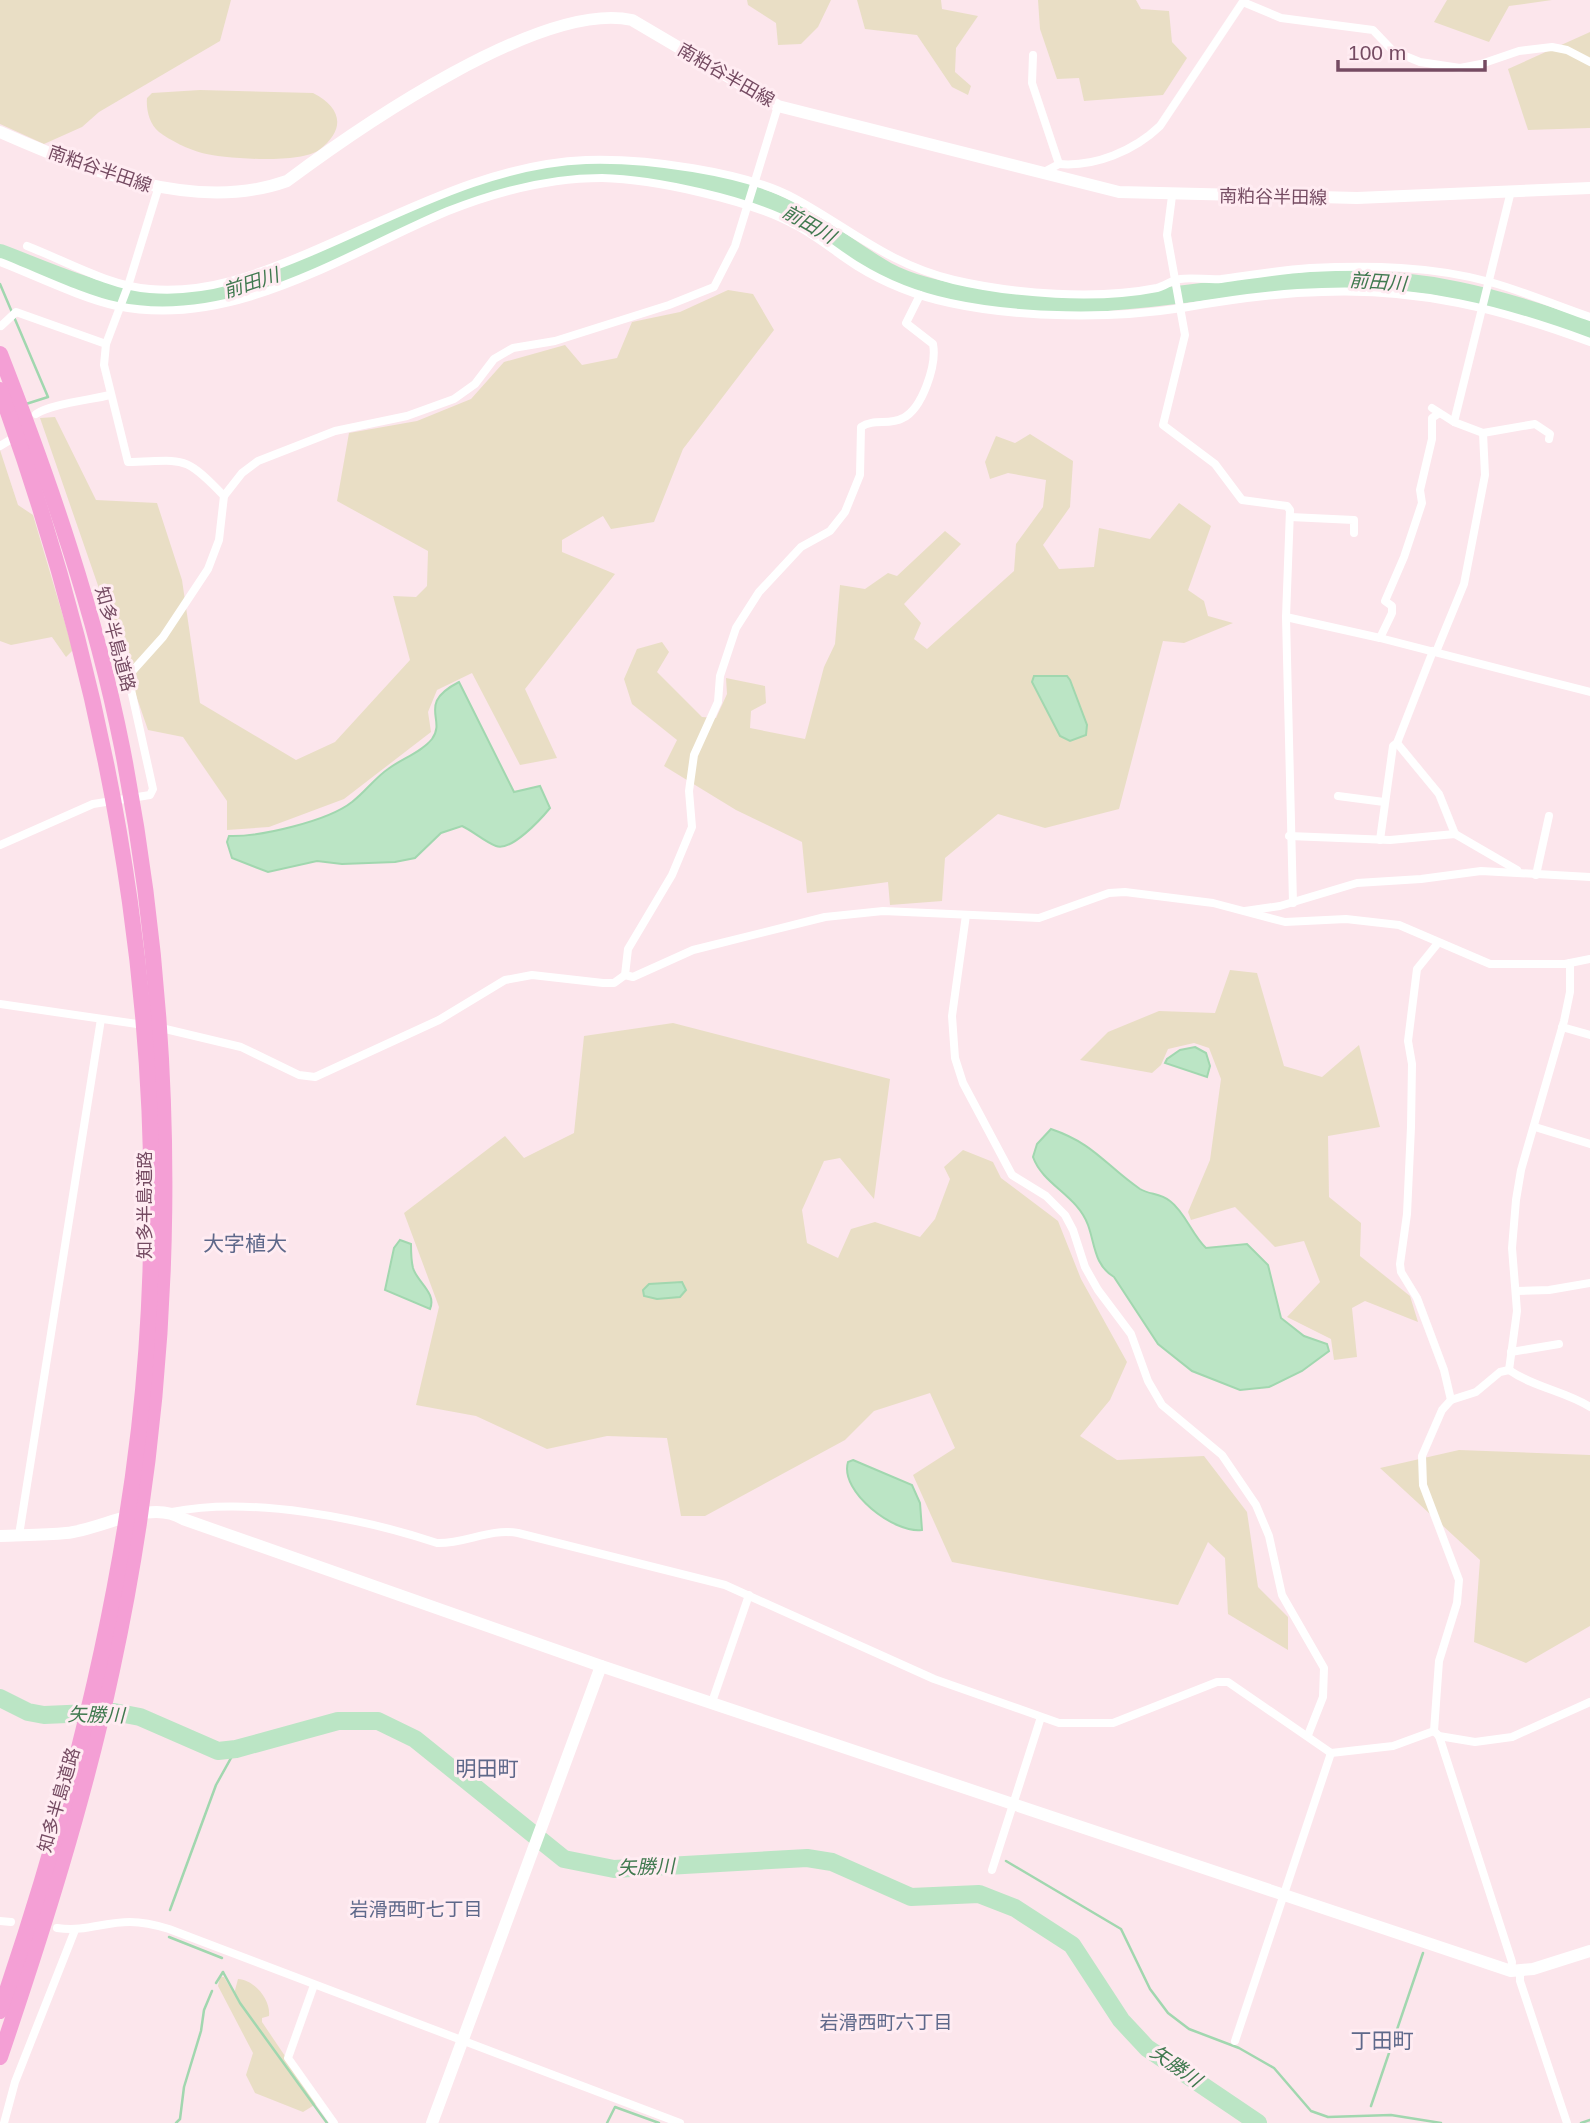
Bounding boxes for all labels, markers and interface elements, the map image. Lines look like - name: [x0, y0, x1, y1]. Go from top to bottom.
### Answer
- scale bar: [1338, 28, 1485, 72]
- street label: 南粕谷半田線: [674, 39, 778, 111]
- text: 100 m: [1348, 41, 1406, 64]
- street label: 南粕谷半田線: [46, 142, 154, 196]
- street label: 南粕谷半田線: [1219, 186, 1327, 208]
- water label: 前田川: [779, 201, 841, 248]
- water label: 前田川: [221, 264, 283, 302]
- water label: 前田川: [1349, 270, 1409, 295]
- street label: 知多半島道路: [91, 584, 139, 694]
- street label: 知多半島道路: [135, 1151, 155, 1259]
- district label: 大字植大: [203, 1232, 287, 1255]
- water label: 矢勝川: [67, 1704, 127, 1726]
- street label: 知多半島道路: [35, 1745, 83, 1855]
- district label: 明田町: [456, 1757, 519, 1780]
- water label: 矢勝川: [617, 1855, 677, 1878]
- district label: 岩滑西町七丁目: [349, 1899, 483, 1920]
- district label: 岩滑西町六丁目: [819, 2012, 953, 2033]
- district label: 丁田町: [1351, 2029, 1414, 2052]
- water label: 矢勝川: [1147, 2041, 1207, 2092]

